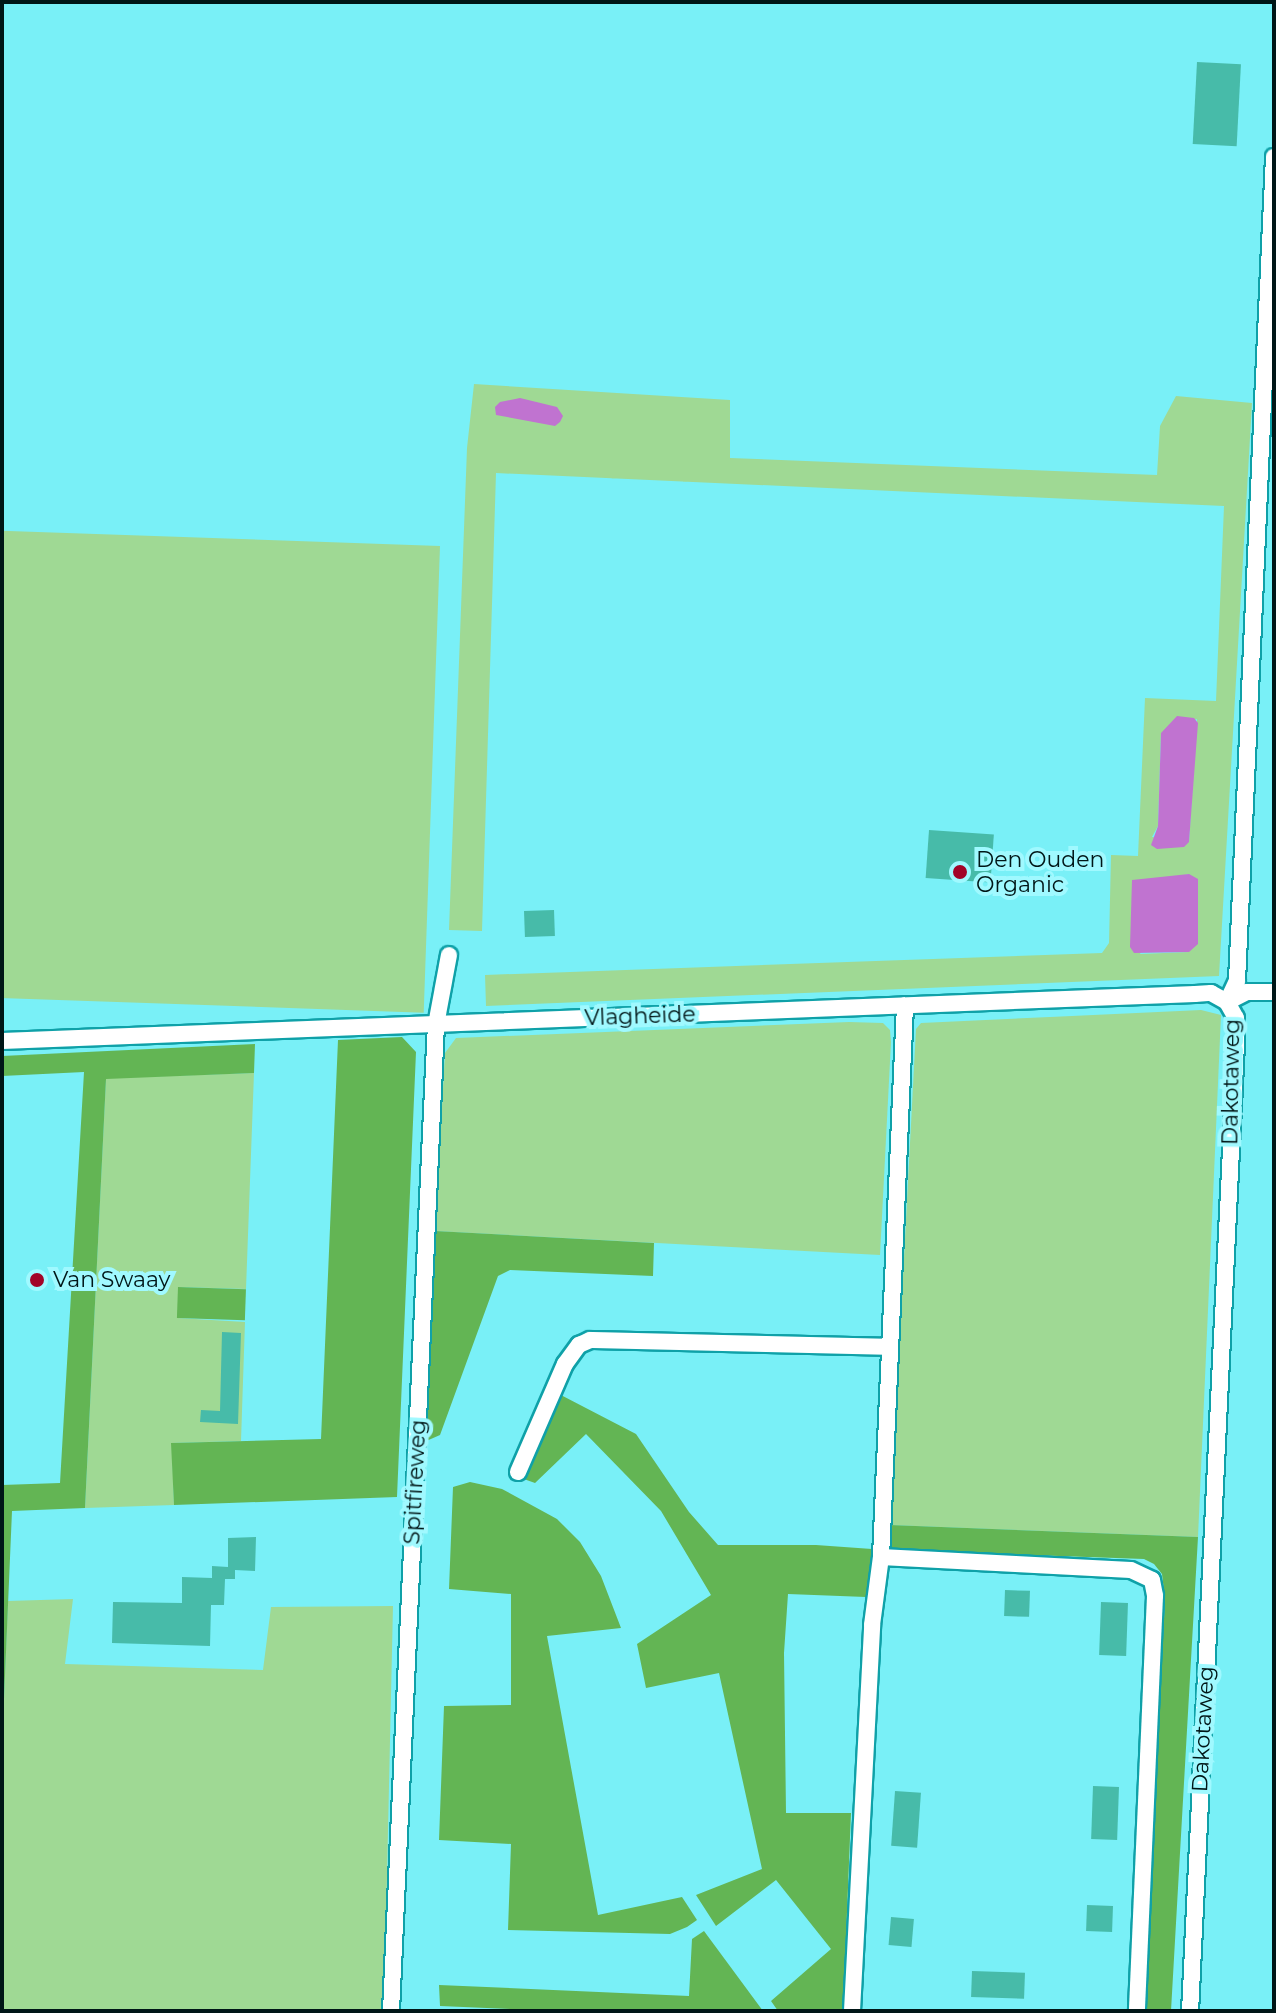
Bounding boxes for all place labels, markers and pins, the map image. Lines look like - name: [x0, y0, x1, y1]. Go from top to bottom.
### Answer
- place label: Den Ouden Organic: [976, 846, 1104, 898]
- marker: Den Ouden Organic: [951, 863, 969, 881]
- place label: Van Swaay: [53, 1267, 170, 1293]
- marker: Van Swaay: [28, 1271, 46, 1289]

